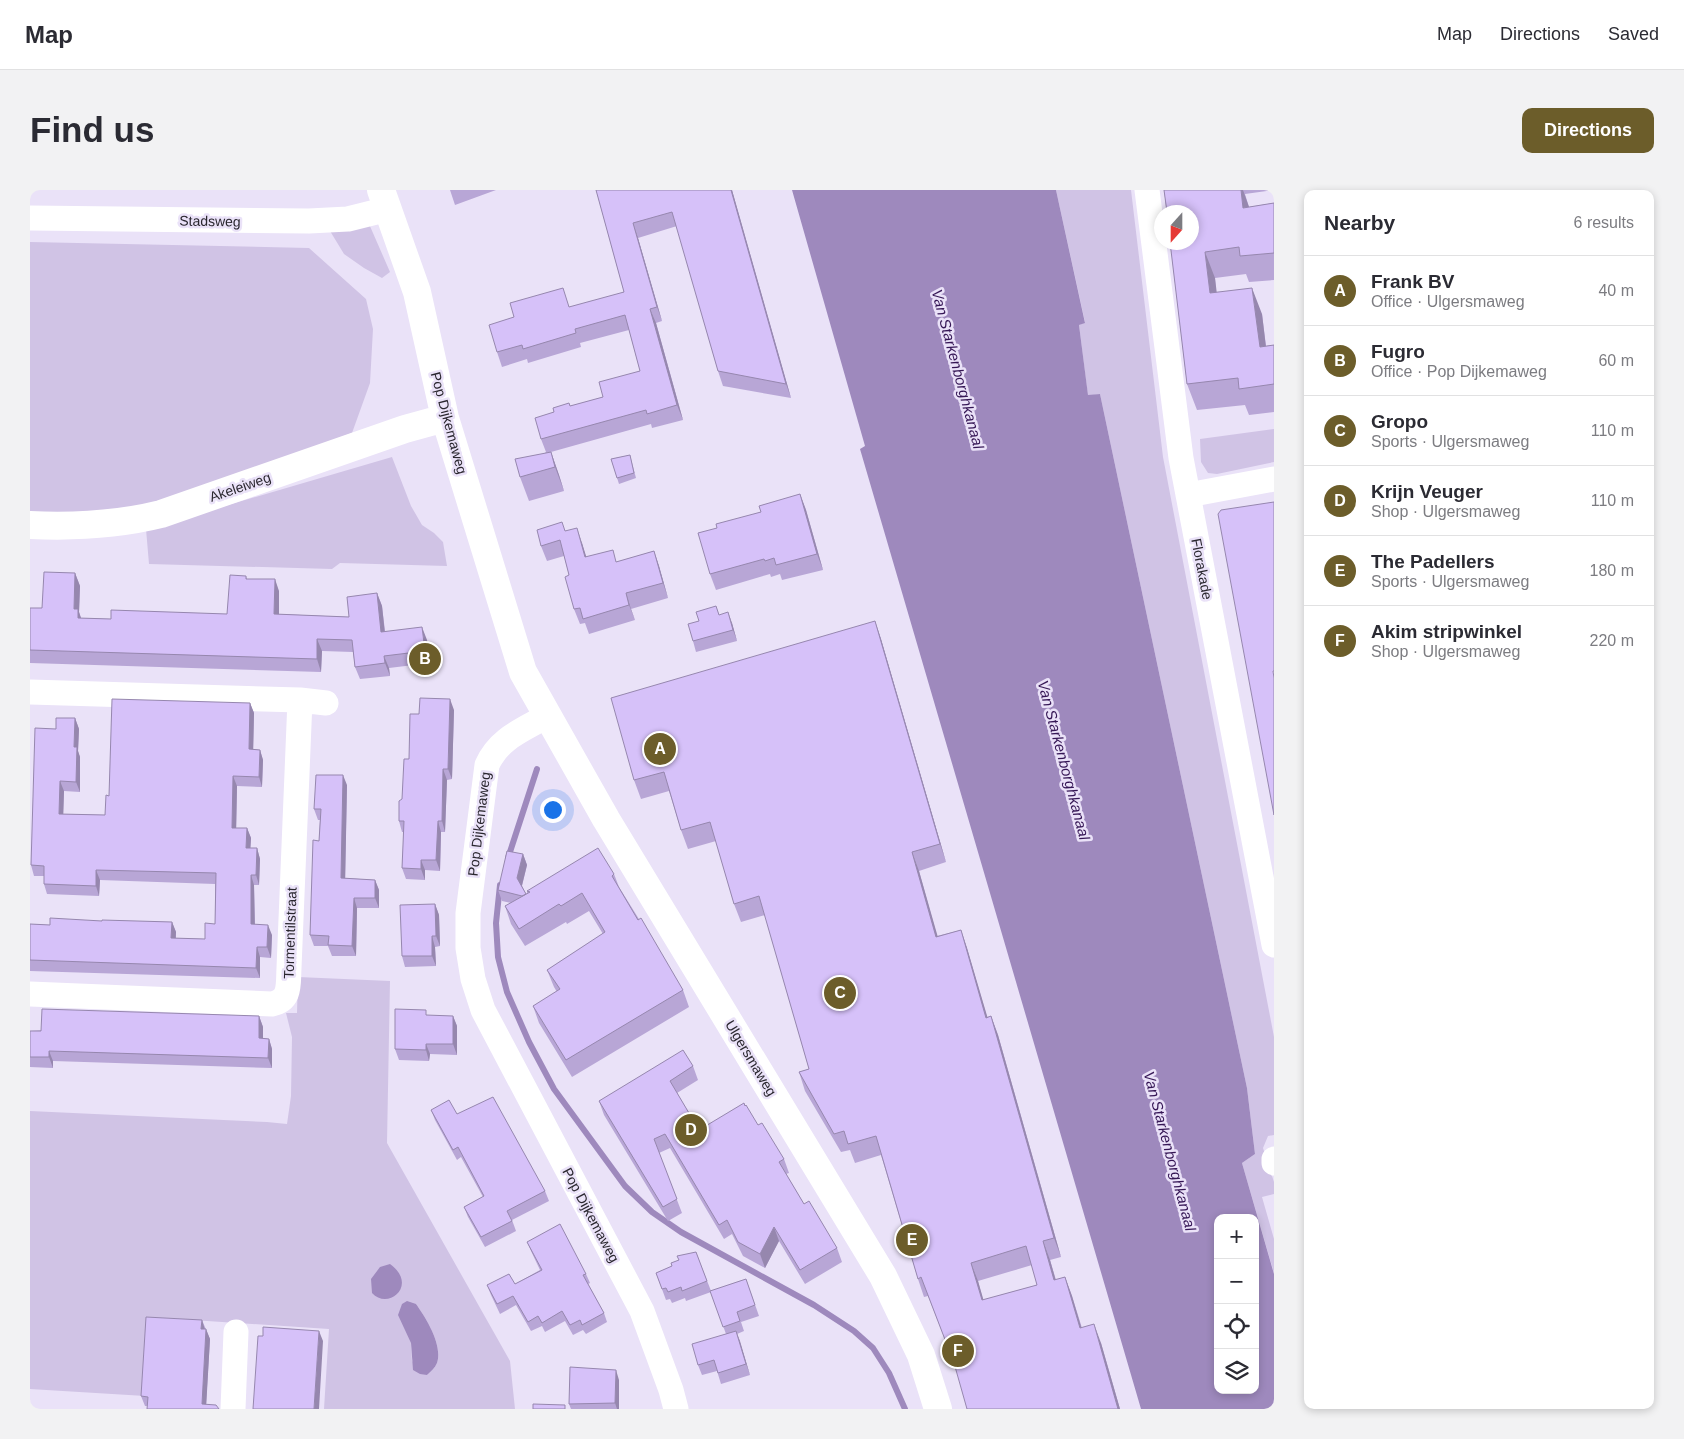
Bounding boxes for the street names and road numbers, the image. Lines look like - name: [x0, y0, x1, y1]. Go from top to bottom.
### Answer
- street label: Stadsweg: [179, 212, 241, 230]
- street label: Pop Dijkemaweg: [428, 370, 470, 476]
- street label: Akeleiweg: [207, 469, 273, 505]
- street label: Florakade: [1188, 537, 1216, 601]
- street label: Pop Dijkemaweg: [465, 771, 493, 877]
- street label: Tormentilstraat: [280, 887, 300, 979]
- street label: Ulgersmaweg: [722, 1017, 780, 1099]
- street label: Pop Dijkemaweg: [559, 1165, 623, 1265]

